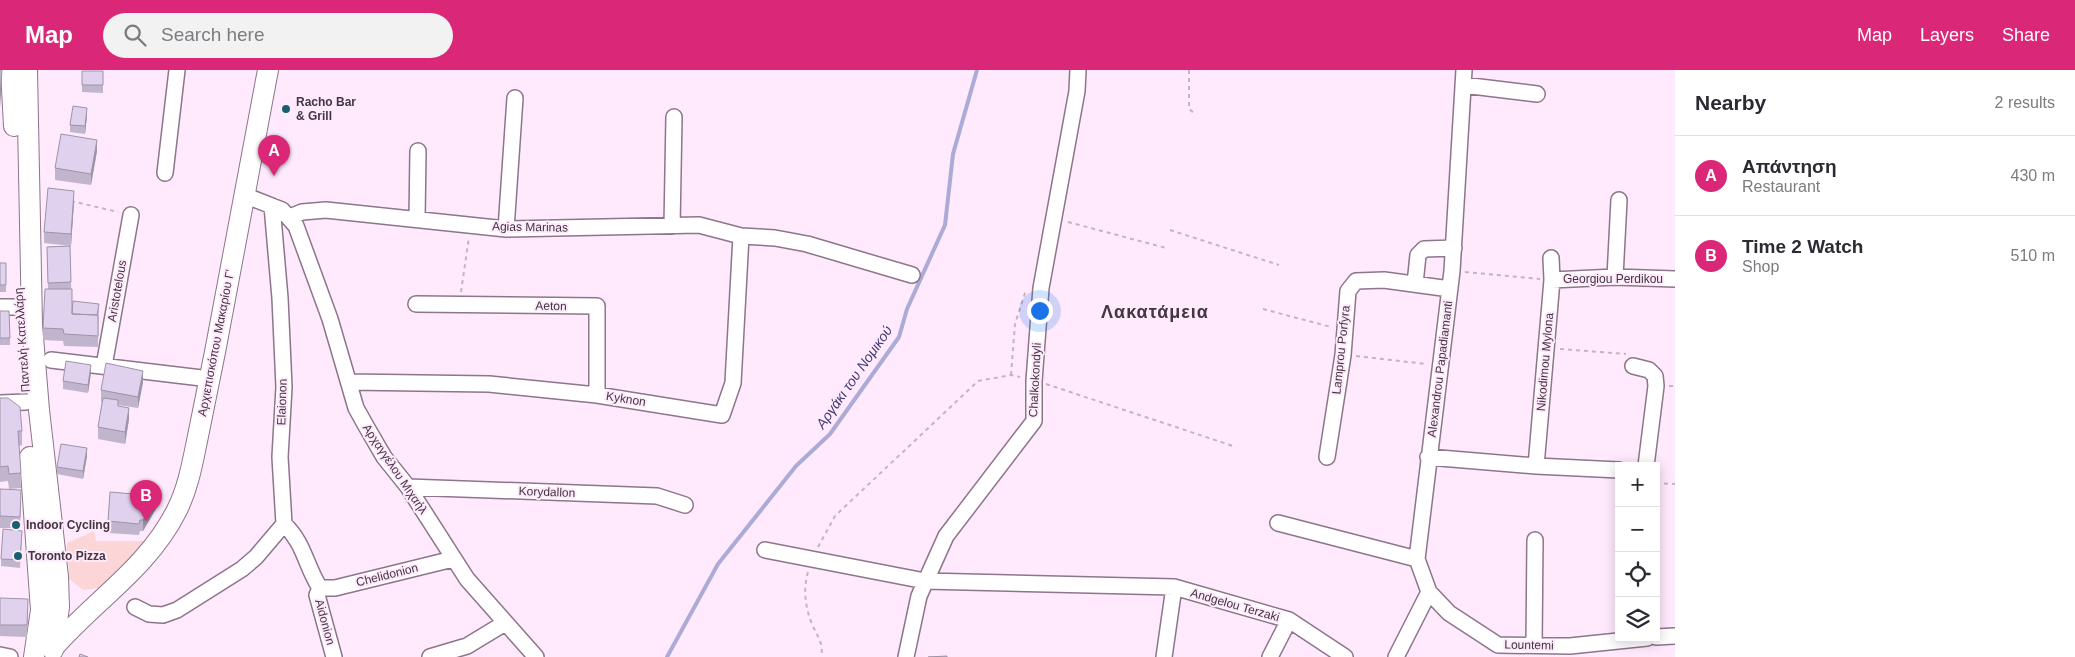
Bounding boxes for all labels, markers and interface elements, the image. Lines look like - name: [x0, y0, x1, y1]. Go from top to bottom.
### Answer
- search box: [103, 13, 453, 58]
- text: Map: [25, 21, 73, 48]
- icon: search: [121, 21, 149, 49]
- text: Search here: [161, 24, 265, 45]
- text: Map: [1857, 25, 1892, 45]
- text: Layers: [1920, 25, 1974, 45]
- text: Share: [2002, 25, 2050, 45]
- text: Nearby: [1695, 91, 1766, 114]
- text: 2 results: [1995, 94, 2055, 111]
- place label: Racho Bar & Grill: [296, 95, 356, 123]
- marker: Racho Bar & Grill: [280, 103, 292, 115]
- pin: A: [258, 135, 290, 176]
- text: Απάντηση: [1742, 156, 1837, 177]
- text: A: [1705, 167, 1717, 184]
- text: 430 m: [2011, 167, 2055, 184]
- text: Restaurant: [1742, 178, 1820, 195]
- street label: Agias Marinas: [492, 219, 568, 235]
- text: Time 2 Watch: [1742, 236, 1863, 257]
- text: B: [1705, 247, 1717, 264]
- text: 510 m: [2011, 247, 2055, 264]
- text: Shop: [1742, 258, 1779, 275]
- street label: Aristotelous: [105, 259, 129, 323]
- street label: Αρχιεπισκόπου Μακαρίου Γ': [195, 268, 237, 418]
- street label: Georgiou Perdikou: [1563, 272, 1663, 286]
- street label: Παντελή Κατελλάρη: [11, 287, 33, 393]
- your location: [1027, 298, 1053, 324]
- street label: Aeton: [535, 299, 567, 313]
- street label: Alexandrou Papadiamanti: [1425, 300, 1455, 438]
- district label: Λακατάμεια: [1101, 302, 1209, 322]
- street label: Lamprou Porfyra: [1329, 305, 1353, 395]
- street label: Nikodimou Mylona: [1534, 312, 1556, 412]
- water label: Αργάκι του Νομικού: [812, 322, 896, 432]
- street label: Chalkokondyli: [1026, 342, 1044, 418]
- street label: Elaionon: [274, 378, 290, 426]
- street label: Kyknon: [605, 389, 647, 409]
- street label: Αρχαγγέλου Μιχαήλ: [360, 421, 430, 517]
- map controls: [1615, 462, 1660, 642]
- button: +: [1615, 462, 1660, 507]
- pin: B: [130, 480, 162, 521]
- street label: Korydallon: [518, 484, 576, 500]
- button: −: [1615, 507, 1660, 552]
- place label: Indoor Cycling: [26, 518, 110, 532]
- marker: Indoor Cycling: [10, 519, 22, 531]
- place label: Toronto Pizza: [28, 549, 106, 563]
- marker: Toronto Pizza: [12, 550, 24, 562]
- button: locate: [1615, 552, 1660, 597]
- street label: Chelidonion: [355, 561, 419, 589]
- street label: Andgelou Terzaki: [1189, 586, 1281, 624]
- button: layers: [1615, 597, 1660, 642]
- street label: Aidonion: [312, 598, 338, 646]
- street label: Lountemi: [1504, 638, 1554, 652]

